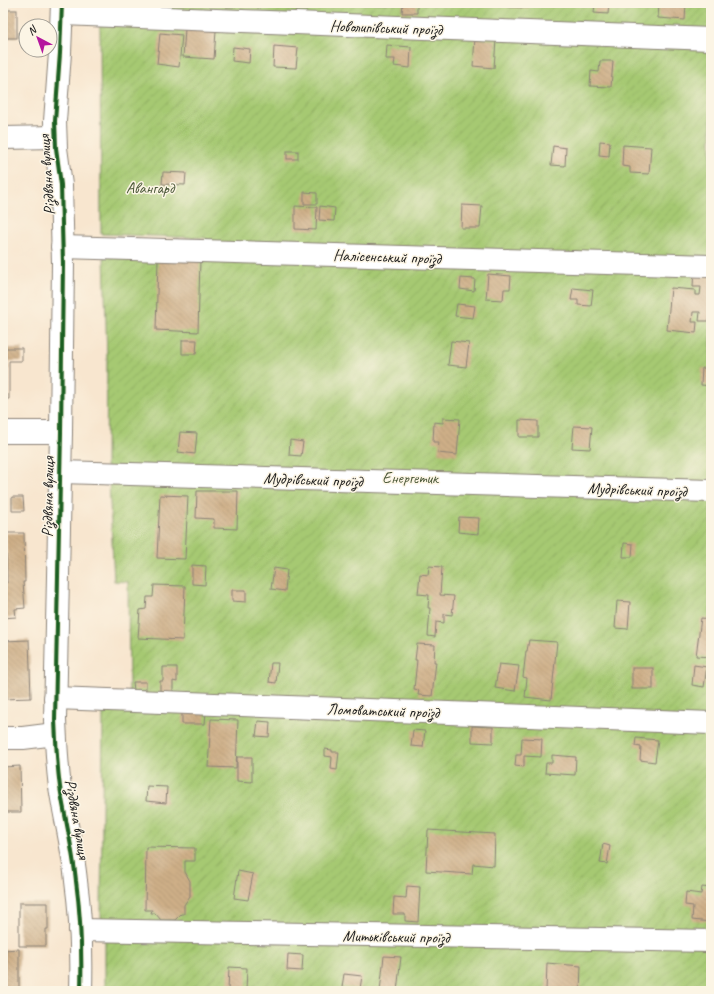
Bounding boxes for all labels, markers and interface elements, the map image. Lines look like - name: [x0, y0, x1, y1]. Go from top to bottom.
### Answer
- street label: Новолипівський проїзд: [329, 16, 444, 40]
- north arrow: [18, 18, 58, 58]
- text: N: [24, 22, 40, 38]
- street label: Різдвяна вулиця: [34, 133, 60, 216]
- park label: Авангард: [126, 178, 176, 198]
- street label: Налісенський проїзд: [333, 245, 443, 269]
- street label: Різдвяна вулиця: [37, 456, 59, 537]
- street label: Мудрівський проїзд: [263, 468, 365, 492]
- park label: Енергетик: [382, 468, 439, 488]
- street label: Мудрівський проїзд: [587, 478, 689, 502]
- street label: Ломоватський проїзд: [327, 699, 441, 723]
- street label: Різдвяна вулиця: [60, 778, 94, 862]
- street label: Митьківський проїзд: [342, 926, 451, 948]

